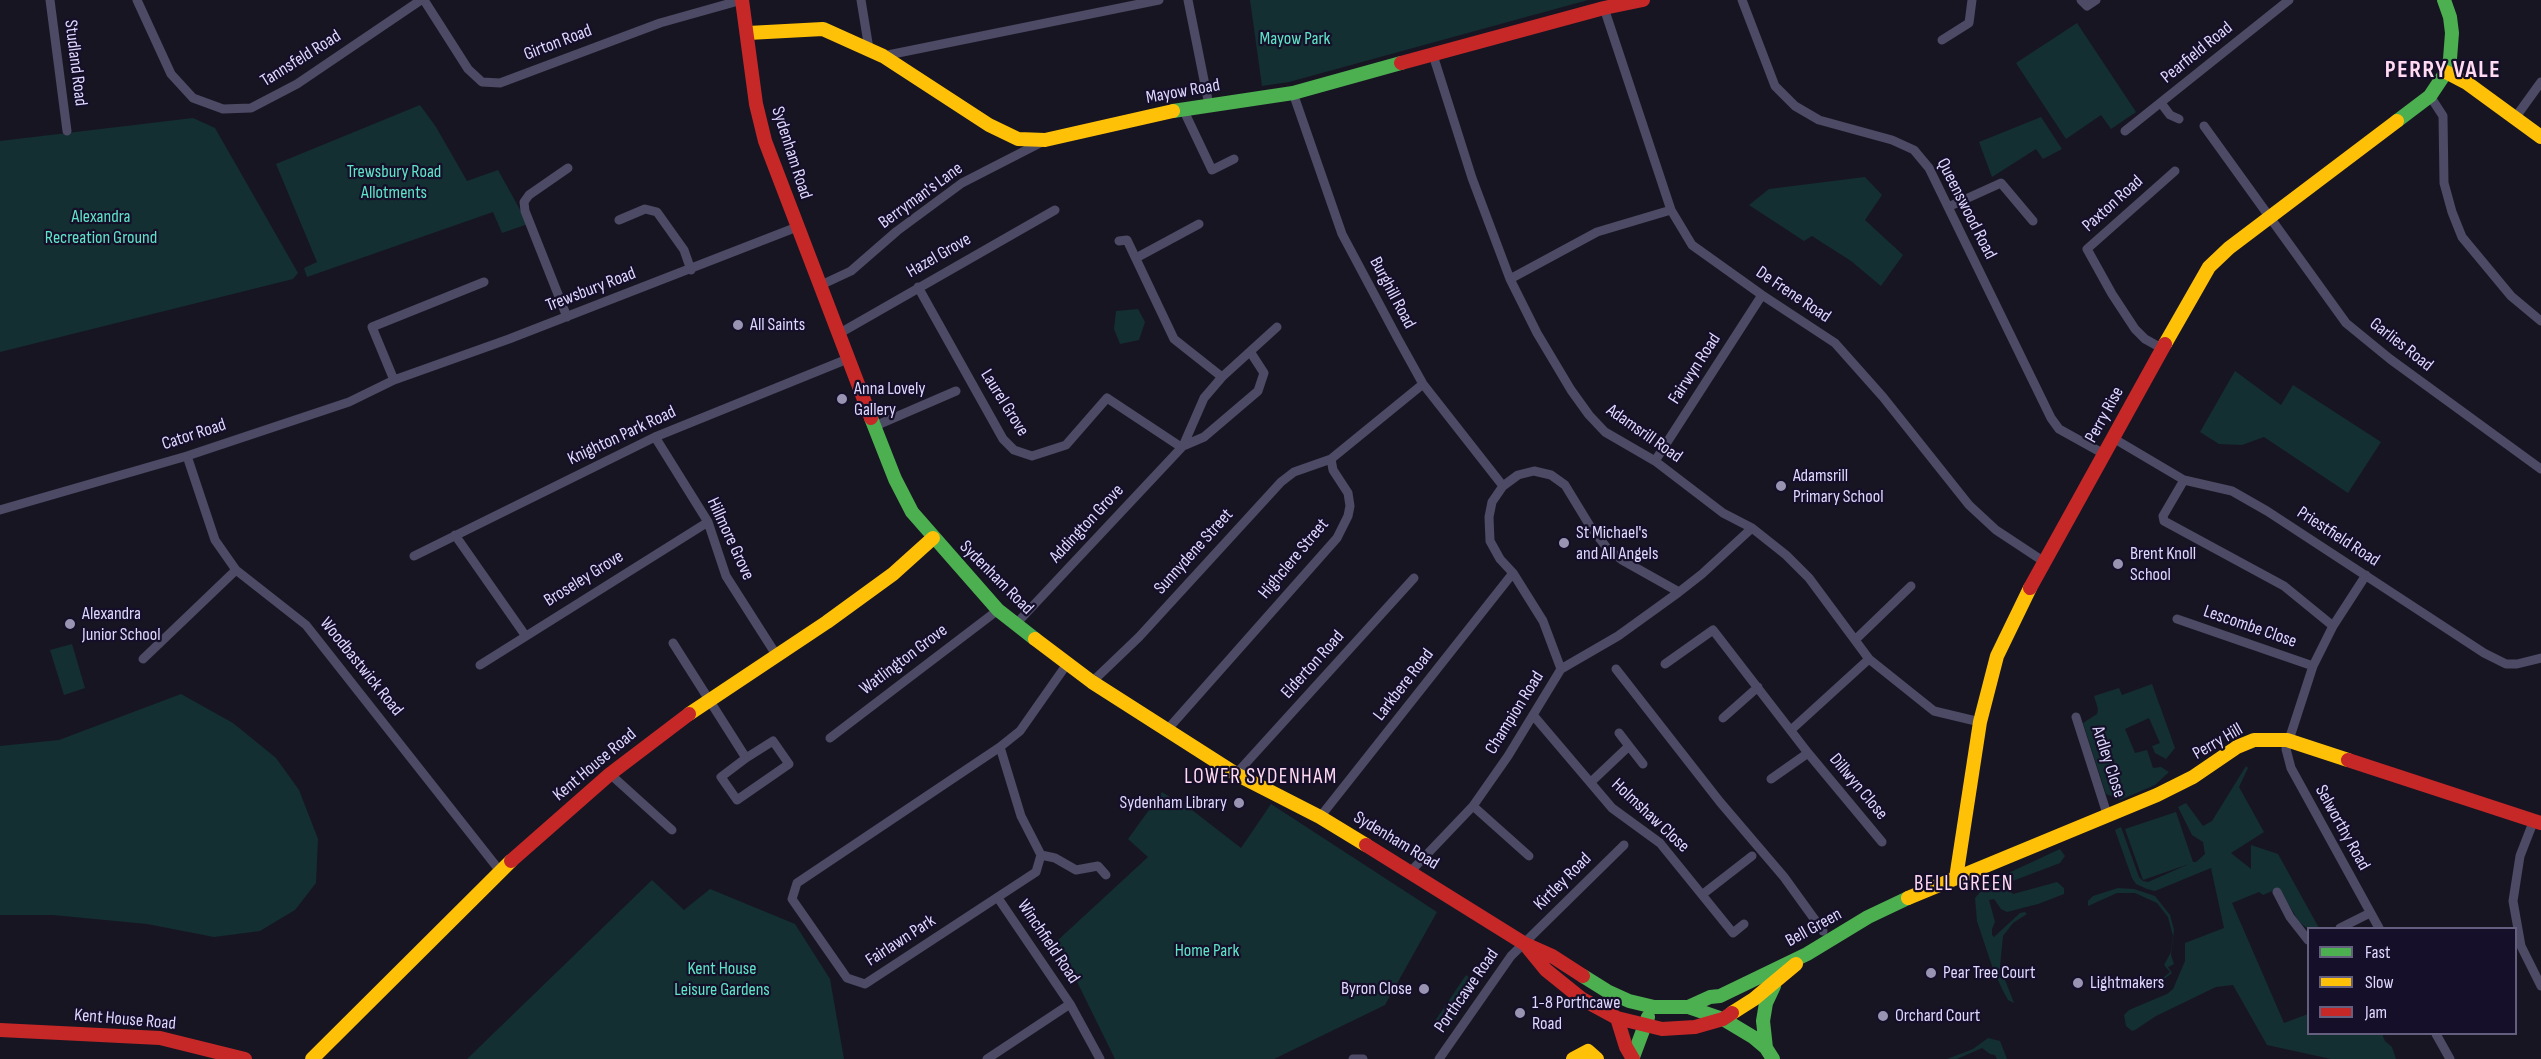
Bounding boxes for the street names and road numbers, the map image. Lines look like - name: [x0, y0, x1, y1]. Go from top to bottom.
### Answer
- street label: Pearfield Road: [2157, 18, 2237, 88]
- street label: Studland Road: [59, 19, 91, 107]
- street label: Girton Road: [521, 20, 595, 66]
- street label: Tannsfeld Road: [257, 26, 345, 92]
- street label: Mayow Road: [1144, 75, 1222, 109]
- street label: Sydenham Road: [766, 104, 816, 202]
- street label: Queenswood Road: [1931, 155, 2001, 263]
- street label: Berryman's Lane: [875, 158, 967, 234]
- street label: Paxton Road: [2078, 171, 2148, 237]
- street label: Hazel Grove: [903, 229, 975, 283]
- street label: Burghill Road: [1364, 253, 1420, 333]
- street label: De Frene Road: [1751, 262, 1835, 328]
- street label: Trewsbury Road: [543, 263, 639, 317]
- street label: Garlies Road: [2365, 314, 2437, 376]
- street label: Fairwyn Road: [1664, 330, 1726, 408]
- street label: Laurel Grove: [975, 366, 1033, 440]
- street label: Perry Rise: [2081, 383, 2129, 447]
- street label: Adamsrill Road: [1602, 400, 1686, 468]
- street label: Knighton Park Road: [565, 402, 679, 470]
- street label: Cator Road: [159, 415, 229, 455]
- street label: Addington Grove: [1045, 480, 1129, 568]
- street label: Hillmore Grove: [702, 494, 758, 584]
- street label: Priestfield Road: [2293, 502, 2383, 572]
- street label: Sunnydene Street: [1150, 505, 1238, 599]
- street label: Highclere Street: [1254, 514, 1334, 604]
- street label: Sydenham Road: [954, 536, 1038, 620]
- street label: Broseley Grove: [540, 546, 628, 612]
- street label: Lescombe Close: [2201, 601, 2299, 653]
- street label: Woodbastwick Road: [315, 613, 407, 721]
- street label: Watlington Grove: [856, 620, 952, 700]
- street label: Elderton Road: [1277, 626, 1349, 704]
- street label: Larkbere Road: [1369, 645, 1439, 725]
- street label: Champion Road: [1481, 668, 1549, 758]
- street label: Perry Hill: [2189, 719, 2247, 765]
- street label: Kent House Road: [549, 724, 641, 806]
- street label: Ardley Close: [2086, 724, 2130, 800]
- street label: Dillwyn Close: [1824, 750, 1892, 824]
- street label: Holmshaw Close: [1607, 774, 1693, 858]
- street label: Selworthy Road: [2310, 782, 2374, 874]
- street label: Sydenham Road: [1349, 807, 1443, 875]
- street label: Kirtley Road: [1530, 849, 1596, 915]
- street label: Winchfield Road: [1012, 896, 1084, 988]
- street label: Bell Green: [1782, 904, 1846, 952]
- street label: Fairlawn Park: [862, 910, 940, 972]
- street label: Porthcawe Road: [1430, 945, 1504, 1037]
- street label: Kent House Road: [73, 1005, 177, 1035]

